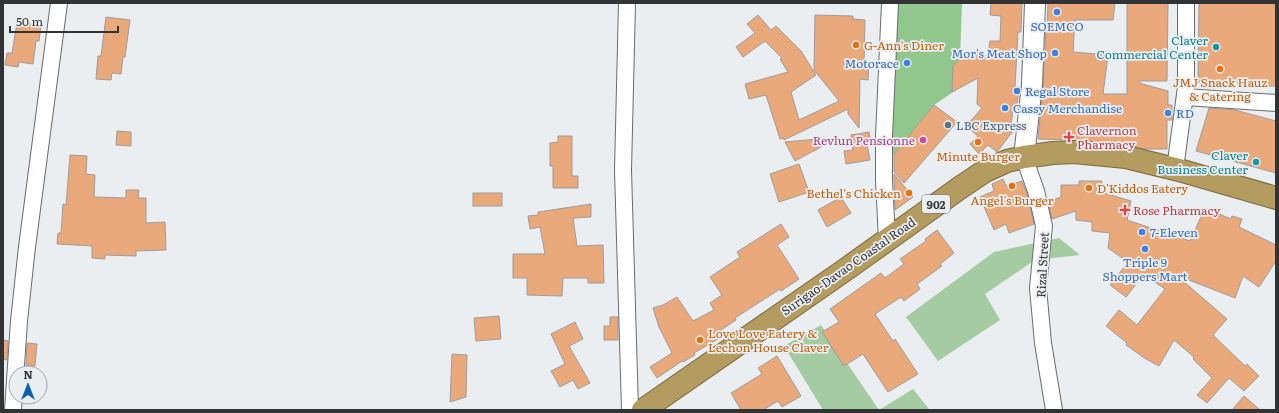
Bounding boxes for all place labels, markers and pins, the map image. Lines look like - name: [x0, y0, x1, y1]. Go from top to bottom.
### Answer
- marker: SOEMCO: [1052, 7, 1062, 17]
- place label: SOEMCO: [1030, 17, 1084, 35]
- place label: Claver Commercial Center: [1096, 31, 1208, 63]
- place label: G-Ann's Diner: [864, 36, 944, 54]
- marker: G-Ann's Diner: [851, 40, 861, 50]
- marker: Claver Commercial Center: [1211, 42, 1221, 52]
- place label: Mor's Meat Shop: [952, 44, 1047, 62]
- marker: Mor's Meat Shop: [1050, 48, 1060, 58]
- place label: Motorace: [844, 54, 899, 72]
- marker: Motorace: [902, 58, 912, 68]
- marker: JMJ Snack Hauz & Catering: [1215, 64, 1225, 74]
- place label: JMJ Snack Hauz & Catering: [1173, 73, 1267, 105]
- place label: Regal Store: [1025, 82, 1090, 100]
- marker: Regal Store: [1012, 86, 1022, 96]
- place label: Cassy Merchandise: [1013, 99, 1122, 117]
- marker: Cassy Merchandise: [1000, 103, 1010, 113]
- place label: RD: [1176, 104, 1194, 122]
- marker: RD: [1163, 108, 1173, 118]
- place label: LBC Express: [956, 116, 1027, 134]
- marker: LBC Express: [943, 120, 953, 130]
- place label: Clavernon Pharmacy: [1077, 121, 1137, 153]
- place label: Revlun Pensionne: [813, 131, 915, 149]
- marker: Clavernon Pharmacy: [1064, 132, 1074, 142]
- marker: Revlun Pensionne: [918, 135, 928, 145]
- marker: Minute Burger: [973, 137, 983, 147]
- place label: Claver Business Center: [1157, 146, 1248, 178]
- place label: Minute Burger: [936, 147, 1020, 165]
- marker: Claver Business Center: [1251, 157, 1261, 167]
- place label: D'Kiddos Eatery: [1097, 179, 1188, 197]
- marker: Angel's Burger: [1007, 181, 1017, 191]
- marker: D'Kiddos Eatery: [1084, 183, 1094, 193]
- place label: Bethel's Chicken: [807, 184, 901, 202]
- marker: Bethel's Chicken: [904, 188, 914, 198]
- place label: Angel's Burger: [971, 191, 1054, 209]
- place label: Rose Pharmacy: [1133, 201, 1220, 219]
- marker: Rose Pharmacy: [1120, 205, 1130, 215]
- place label: 7-Eleven: [1150, 223, 1198, 241]
- marker: 7-Eleven: [1137, 227, 1147, 237]
- marker: Triple 9 Shoppers Mart: [1140, 244, 1150, 254]
- place label: Triple 9 Shoppers Mart: [1103, 253, 1188, 285]
- place label: Love Love Eatery & Lechon House Claver: [708, 324, 829, 356]
- marker: Love Love Eatery & Lechon House Claver: [695, 335, 705, 345]

